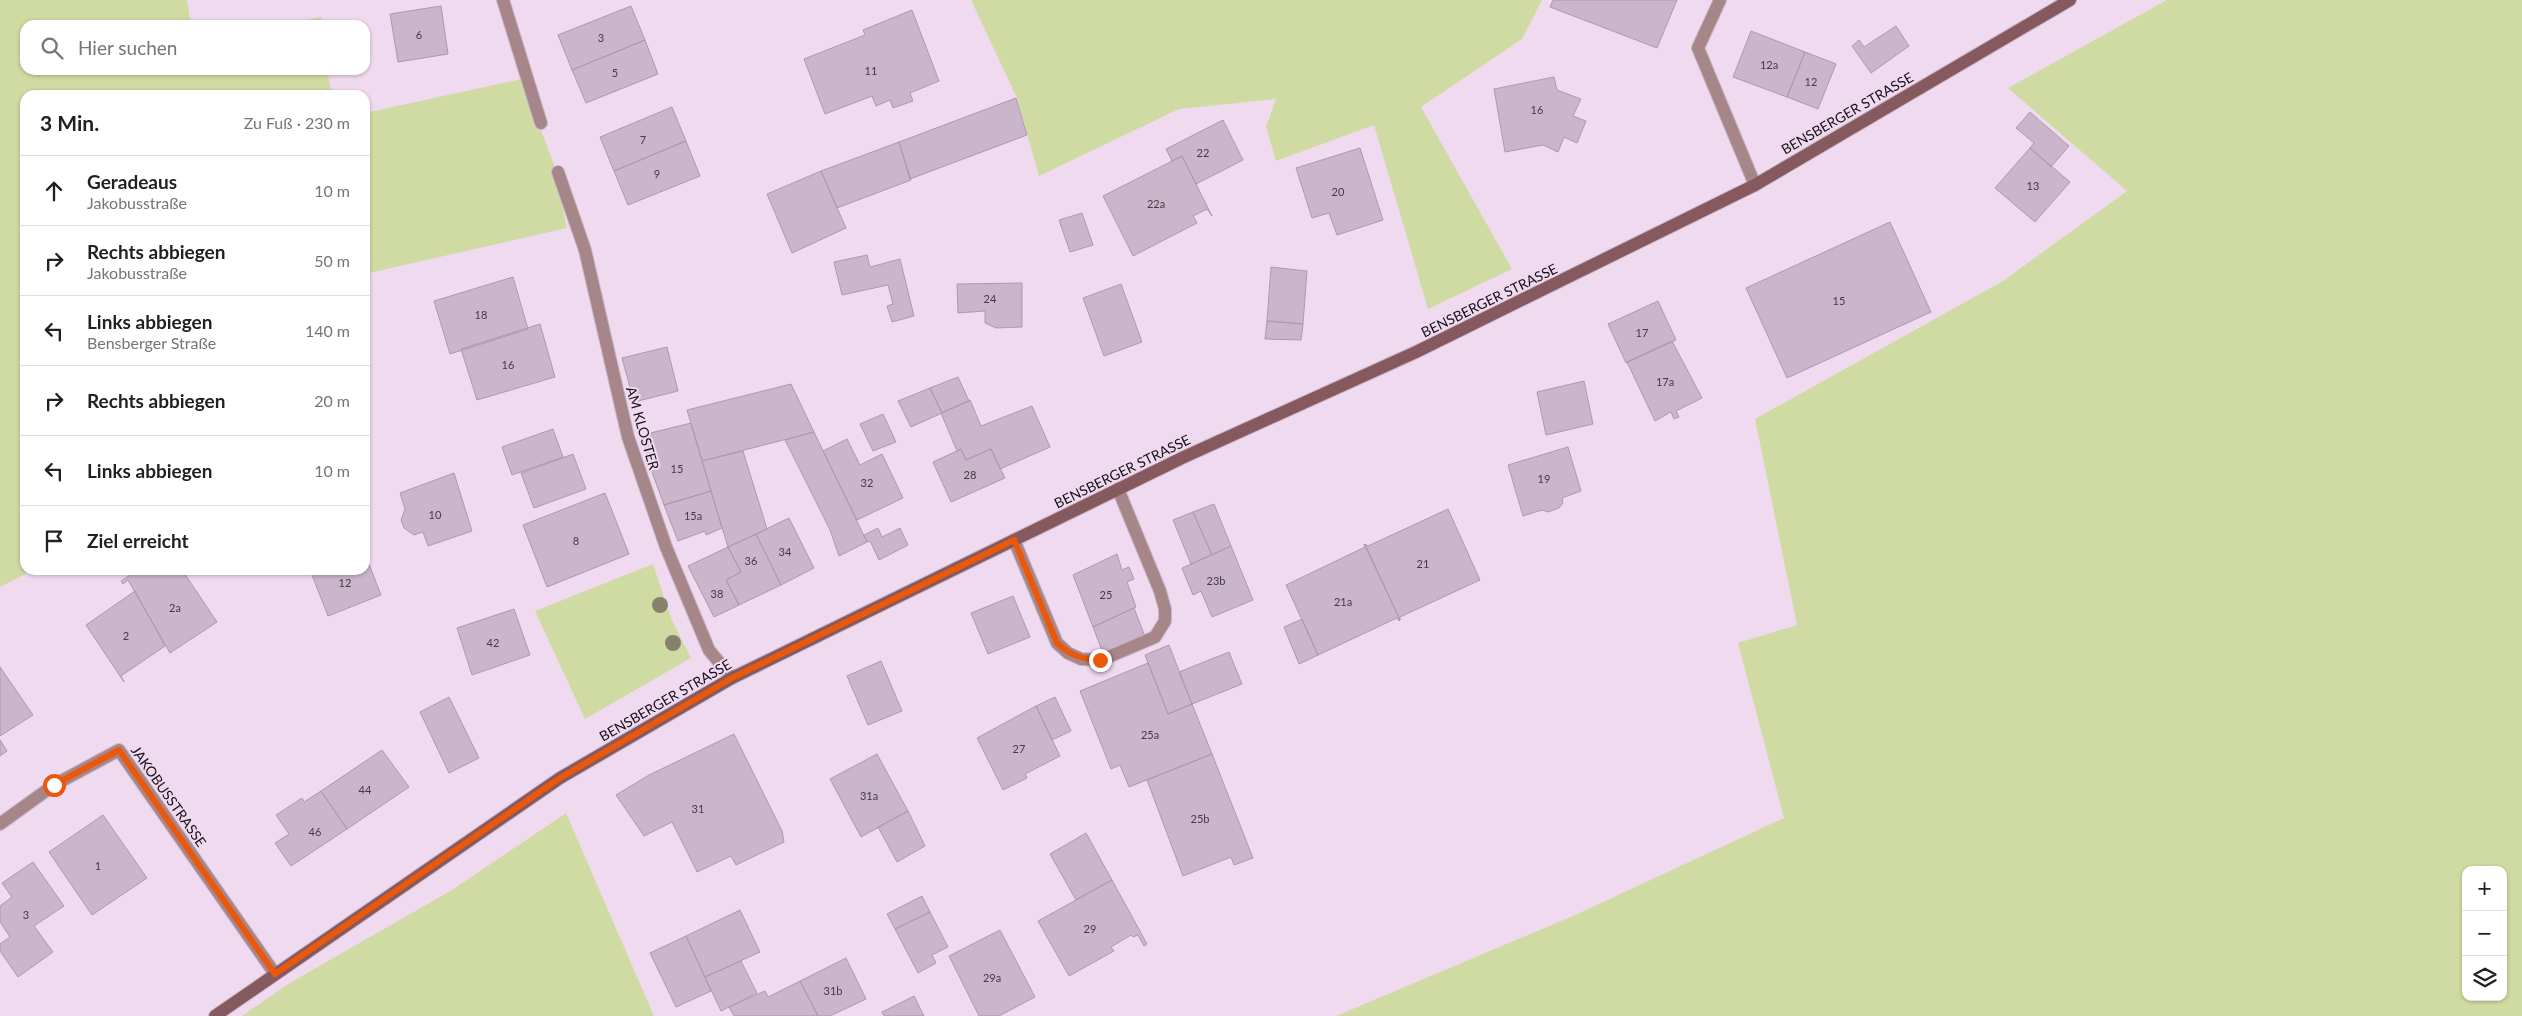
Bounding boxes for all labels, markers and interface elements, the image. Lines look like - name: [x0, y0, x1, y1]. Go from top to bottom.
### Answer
- search box: [20, 20, 370, 75]
- house number: 6: [416, 28, 422, 41]
- house number: 3: [598, 31, 604, 44]
- icon: search: [38, 34, 66, 62]
- text: Hier suchen: [78, 36, 177, 59]
- house number: 12a: [1760, 58, 1778, 71]
- house number: 11: [865, 64, 877, 77]
- house number: 5: [612, 66, 618, 79]
- street label: BENSBERGER STRASSE: [1778, 68, 1916, 158]
- house number: 12: [1805, 75, 1817, 88]
- house number: 16: [1531, 103, 1543, 116]
- text: 3 Min.: [40, 110, 99, 135]
- text: Zu Fuß · 230 m: [244, 113, 350, 132]
- house number: 7: [640, 133, 646, 146]
- house number: 22: [1197, 146, 1209, 159]
- house number: 9: [654, 167, 660, 180]
- text: Geradeaus: [87, 170, 177, 193]
- icon: ahead: [40, 177, 68, 205]
- house number: 13: [2027, 179, 2039, 192]
- text: 10 m: [314, 181, 350, 200]
- house number: 20: [1332, 185, 1345, 198]
- text: Jakobusstraße: [87, 193, 187, 212]
- house number: 22a: [1147, 197, 1165, 210]
- text: Rechts abbiegen: [87, 240, 225, 263]
- icon: right: [40, 247, 68, 275]
- text: 50 m: [314, 251, 350, 270]
- street label: BENSBERGER STRASSE: [1418, 260, 1560, 340]
- text: Jakobusstraße: [87, 263, 187, 282]
- house number: 24: [984, 292, 997, 305]
- house number: 15: [1833, 294, 1845, 307]
- house number: 18: [475, 308, 487, 321]
- text: Links abbiegen: [87, 310, 212, 333]
- icon: left: [40, 317, 68, 345]
- text: 140 m: [305, 321, 350, 340]
- house number: 17: [1636, 326, 1648, 339]
- text: Bensberger Straße: [87, 333, 216, 352]
- house number: 16: [502, 358, 514, 371]
- house number: 17a: [1656, 375, 1674, 388]
- street label: AM KLOSTER: [623, 384, 663, 472]
- icon: right: [40, 387, 68, 415]
- text: Rechts abbiegen: [87, 389, 225, 412]
- text: 20 m: [314, 391, 350, 410]
- street label: BENSBERGER STRASSE: [1051, 431, 1193, 511]
- icon: left: [40, 457, 68, 485]
- text: Links abbiegen: [87, 459, 212, 482]
- text: 10 m: [314, 461, 350, 480]
- house number: 15: [671, 462, 683, 475]
- house number: 28: [964, 468, 976, 481]
- house number: 19: [1538, 472, 1550, 485]
- house number: 32: [861, 476, 873, 489]
- house number: 10: [429, 508, 442, 521]
- house number: 15a: [684, 509, 702, 522]
- icon: arrive: [40, 527, 68, 555]
- text: Ziel erreicht: [87, 529, 189, 552]
- house number: 8: [573, 534, 579, 547]
- house number: 34: [779, 545, 792, 558]
- house number: 36: [745, 554, 757, 567]
- house number: 21: [1417, 557, 1429, 570]
- house number: 23b: [1207, 574, 1225, 587]
- house number: 12: [339, 576, 351, 589]
- house number: 38: [711, 587, 723, 600]
- house number: 25: [1100, 588, 1112, 601]
- house number: 21a: [1334, 595, 1352, 608]
- house number: 2a: [169, 601, 181, 614]
- house number: 2: [123, 629, 129, 642]
- house number: 42: [487, 636, 499, 649]
- route end: [1089, 649, 1112, 672]
- street label: BENSBERGER STRASSE: [596, 655, 734, 745]
- house number: 25a: [1141, 728, 1159, 741]
- street label: JAKOBUSSTRASSE: [128, 742, 210, 850]
- house number: 27: [1013, 742, 1025, 755]
- route start: [43, 774, 66, 797]
- house number: 44: [359, 783, 372, 796]
- house number: 31a: [860, 789, 878, 802]
- house number: 31: [692, 802, 704, 815]
- house number: 25b: [1191, 812, 1209, 825]
- house number: 46: [309, 825, 321, 838]
- house number: 1: [95, 859, 101, 872]
- map controls: [2462, 866, 2507, 1001]
- button: +: [2462, 866, 2507, 911]
- house number: 3: [23, 908, 29, 921]
- button: −: [2462, 911, 2507, 956]
- house number: 29: [1084, 922, 1096, 935]
- button: layers: [2462, 956, 2507, 1001]
- house number: 29a: [983, 971, 1001, 984]
- house number: 31b: [824, 984, 842, 997]

